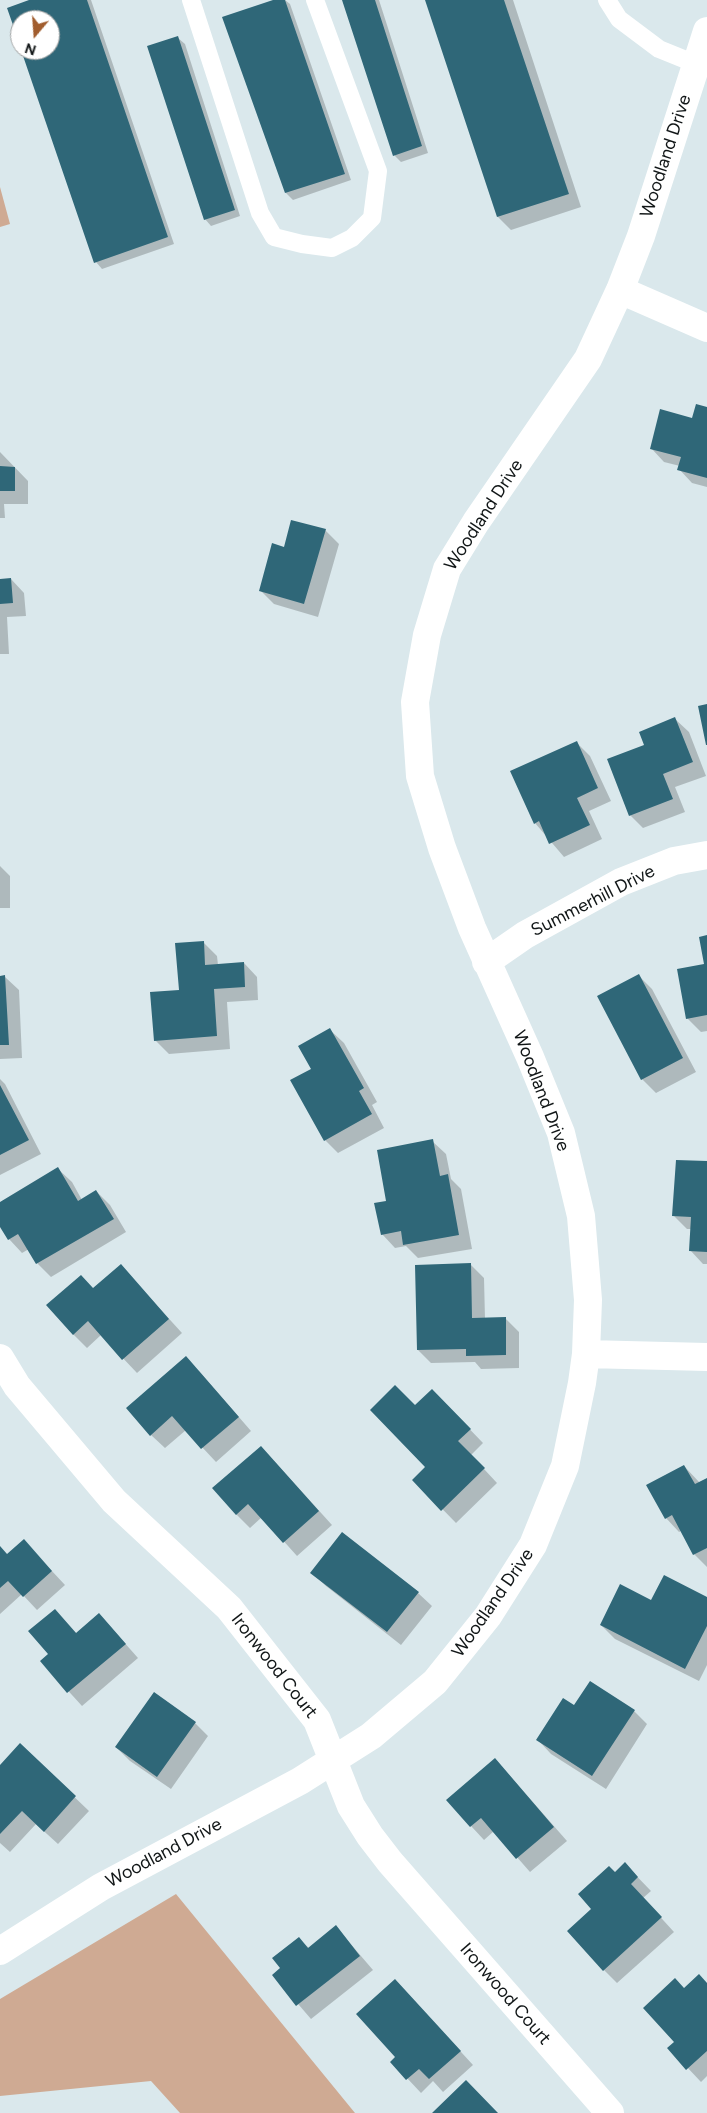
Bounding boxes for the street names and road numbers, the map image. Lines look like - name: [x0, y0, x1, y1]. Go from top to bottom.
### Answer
- street label: Woodland Drive: [636, 92, 696, 220]
- street label: Woodland Drive: [440, 456, 528, 574]
- street label: Summerhill Drive: [528, 861, 658, 941]
- street label: Woodland Drive: [508, 1027, 574, 1155]
- street label: Woodland Drive: [448, 1544, 538, 1662]
- street label: Ironwood Court: [226, 1609, 322, 1723]
- street label: Woodland Drive: [103, 1813, 225, 1893]
- street label: Ironwood Court: [455, 1939, 555, 2049]

